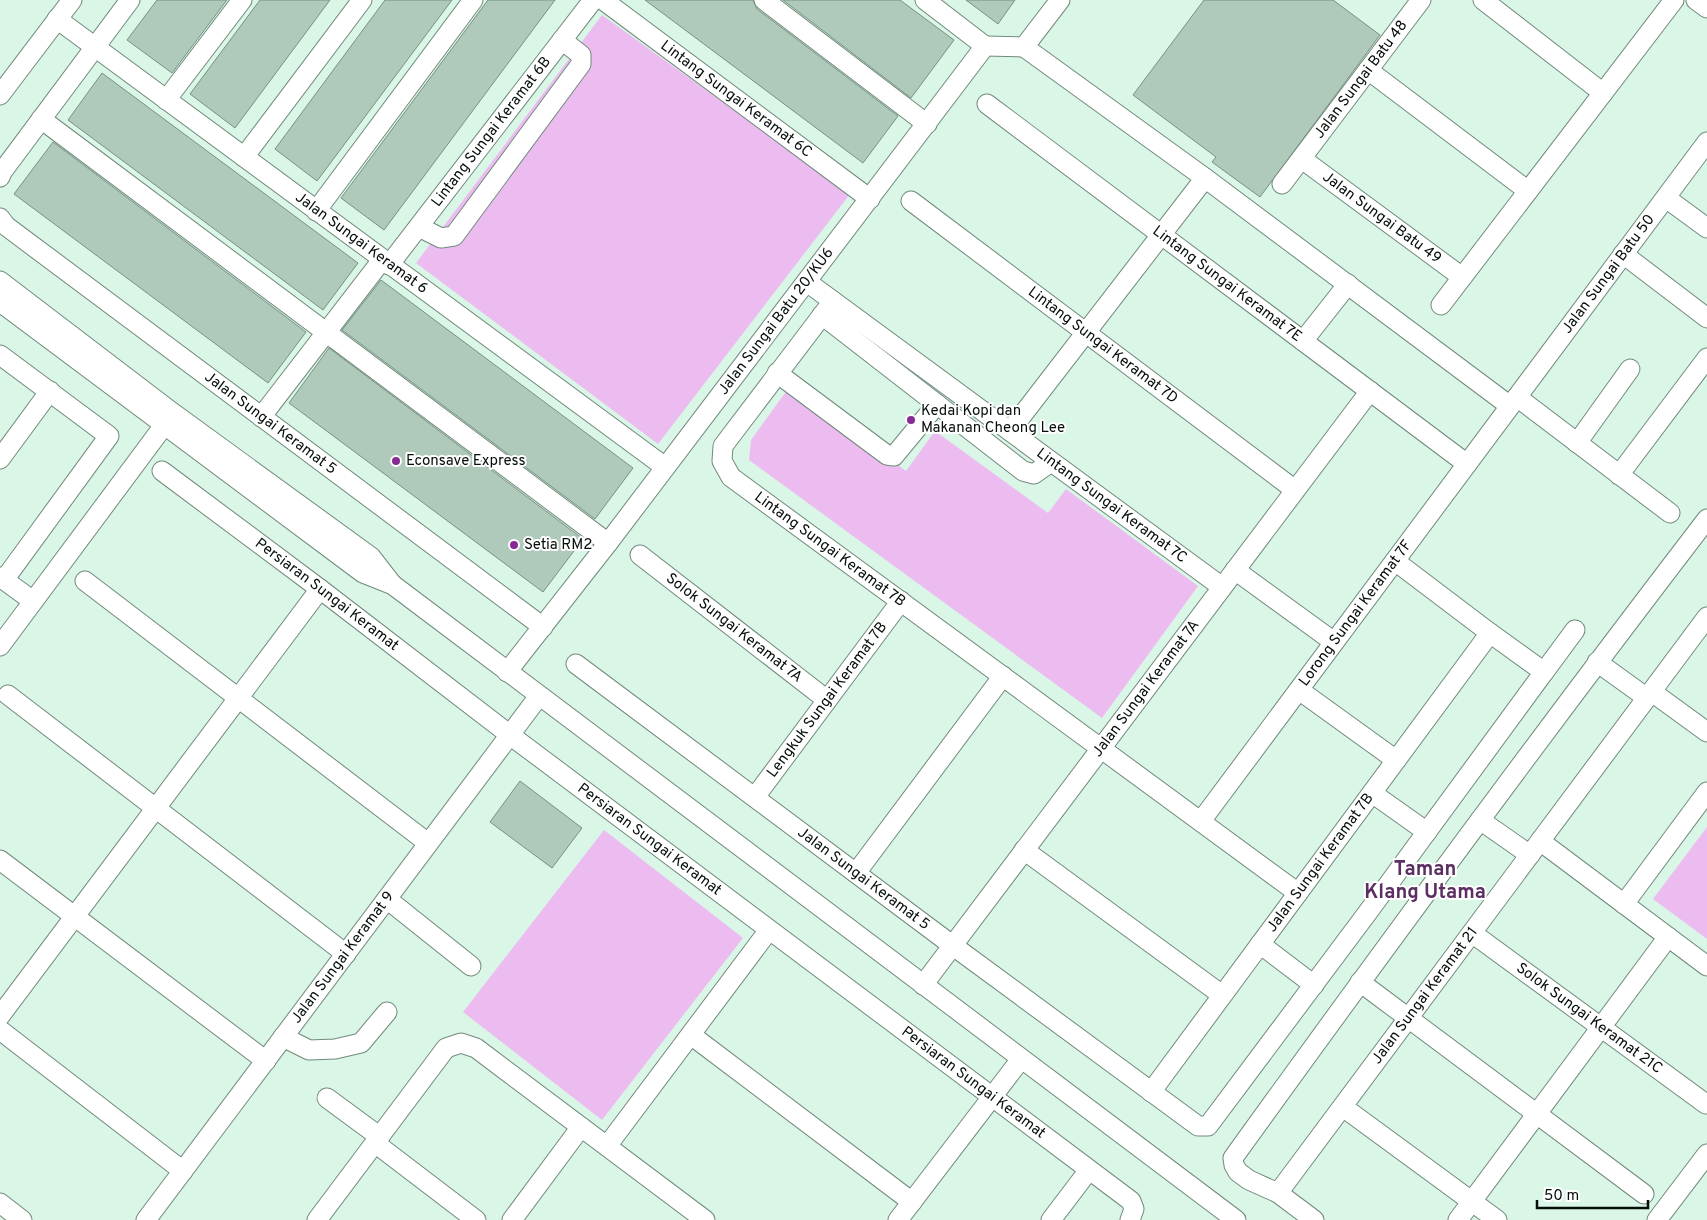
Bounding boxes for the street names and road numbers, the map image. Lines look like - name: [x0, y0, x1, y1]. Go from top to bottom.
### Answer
- street label: Jalan Sungai Batu 48: [1310, 16, 1412, 142]
- street label: Lintang Sungai Keramat 6C: [656, 36, 816, 162]
- street label: Lintang Sungai Keramat 6B: [428, 53, 555, 211]
- street label: Jalan Sungai Batu 49: [1318, 168, 1445, 268]
- street label: Jalan Sungai Keramat 6: [291, 188, 431, 298]
- street label: Jalan Sungai Batu 50: [1558, 211, 1659, 338]
- street label: Lintang Sungai Keramat 7E: [1149, 222, 1306, 346]
- street label: Jalan Sungai Batu 20/KU6: [714, 244, 838, 399]
- street label: Lintang Sungai Keramat 7D: [1024, 283, 1182, 408]
- street label: Jalan Sungai Keramat 5: [200, 368, 340, 479]
- street label: Lintang Sungai Keramat 7C: [1033, 444, 1191, 567]
- street label: Lintang Sungai Keramat 7B: [751, 488, 909, 611]
- street label: Persiaran Sungai Keramat: [251, 534, 402, 655]
- street label: Lorong Sungai Keramat 7F: [1295, 536, 1417, 690]
- street label: Solok Sungai Keramat 7A: [662, 569, 806, 687]
- street label: Jalan Sungai Keramat 7A: [1088, 616, 1204, 761]
- street label: Lengkuk Sungai Keramat 7B: [763, 618, 892, 782]
- street label: Persiaran Sungai Keramat: [573, 779, 725, 900]
- street label: Jalan Sungai Keramat 7B: [1263, 789, 1378, 936]
- street label: Jalan Sungai Keramat 5: [794, 823, 934, 935]
- street label: Jalan Sungai Keramat 9: [287, 888, 398, 1027]
- street label: Jalan Sungai Keramat 21: [1368, 923, 1482, 1068]
- street label: Solok Sungai Keramat 21C: [1512, 959, 1666, 1078]
- street label: Persiaran Sungai Keramat: [897, 1022, 1049, 1143]

